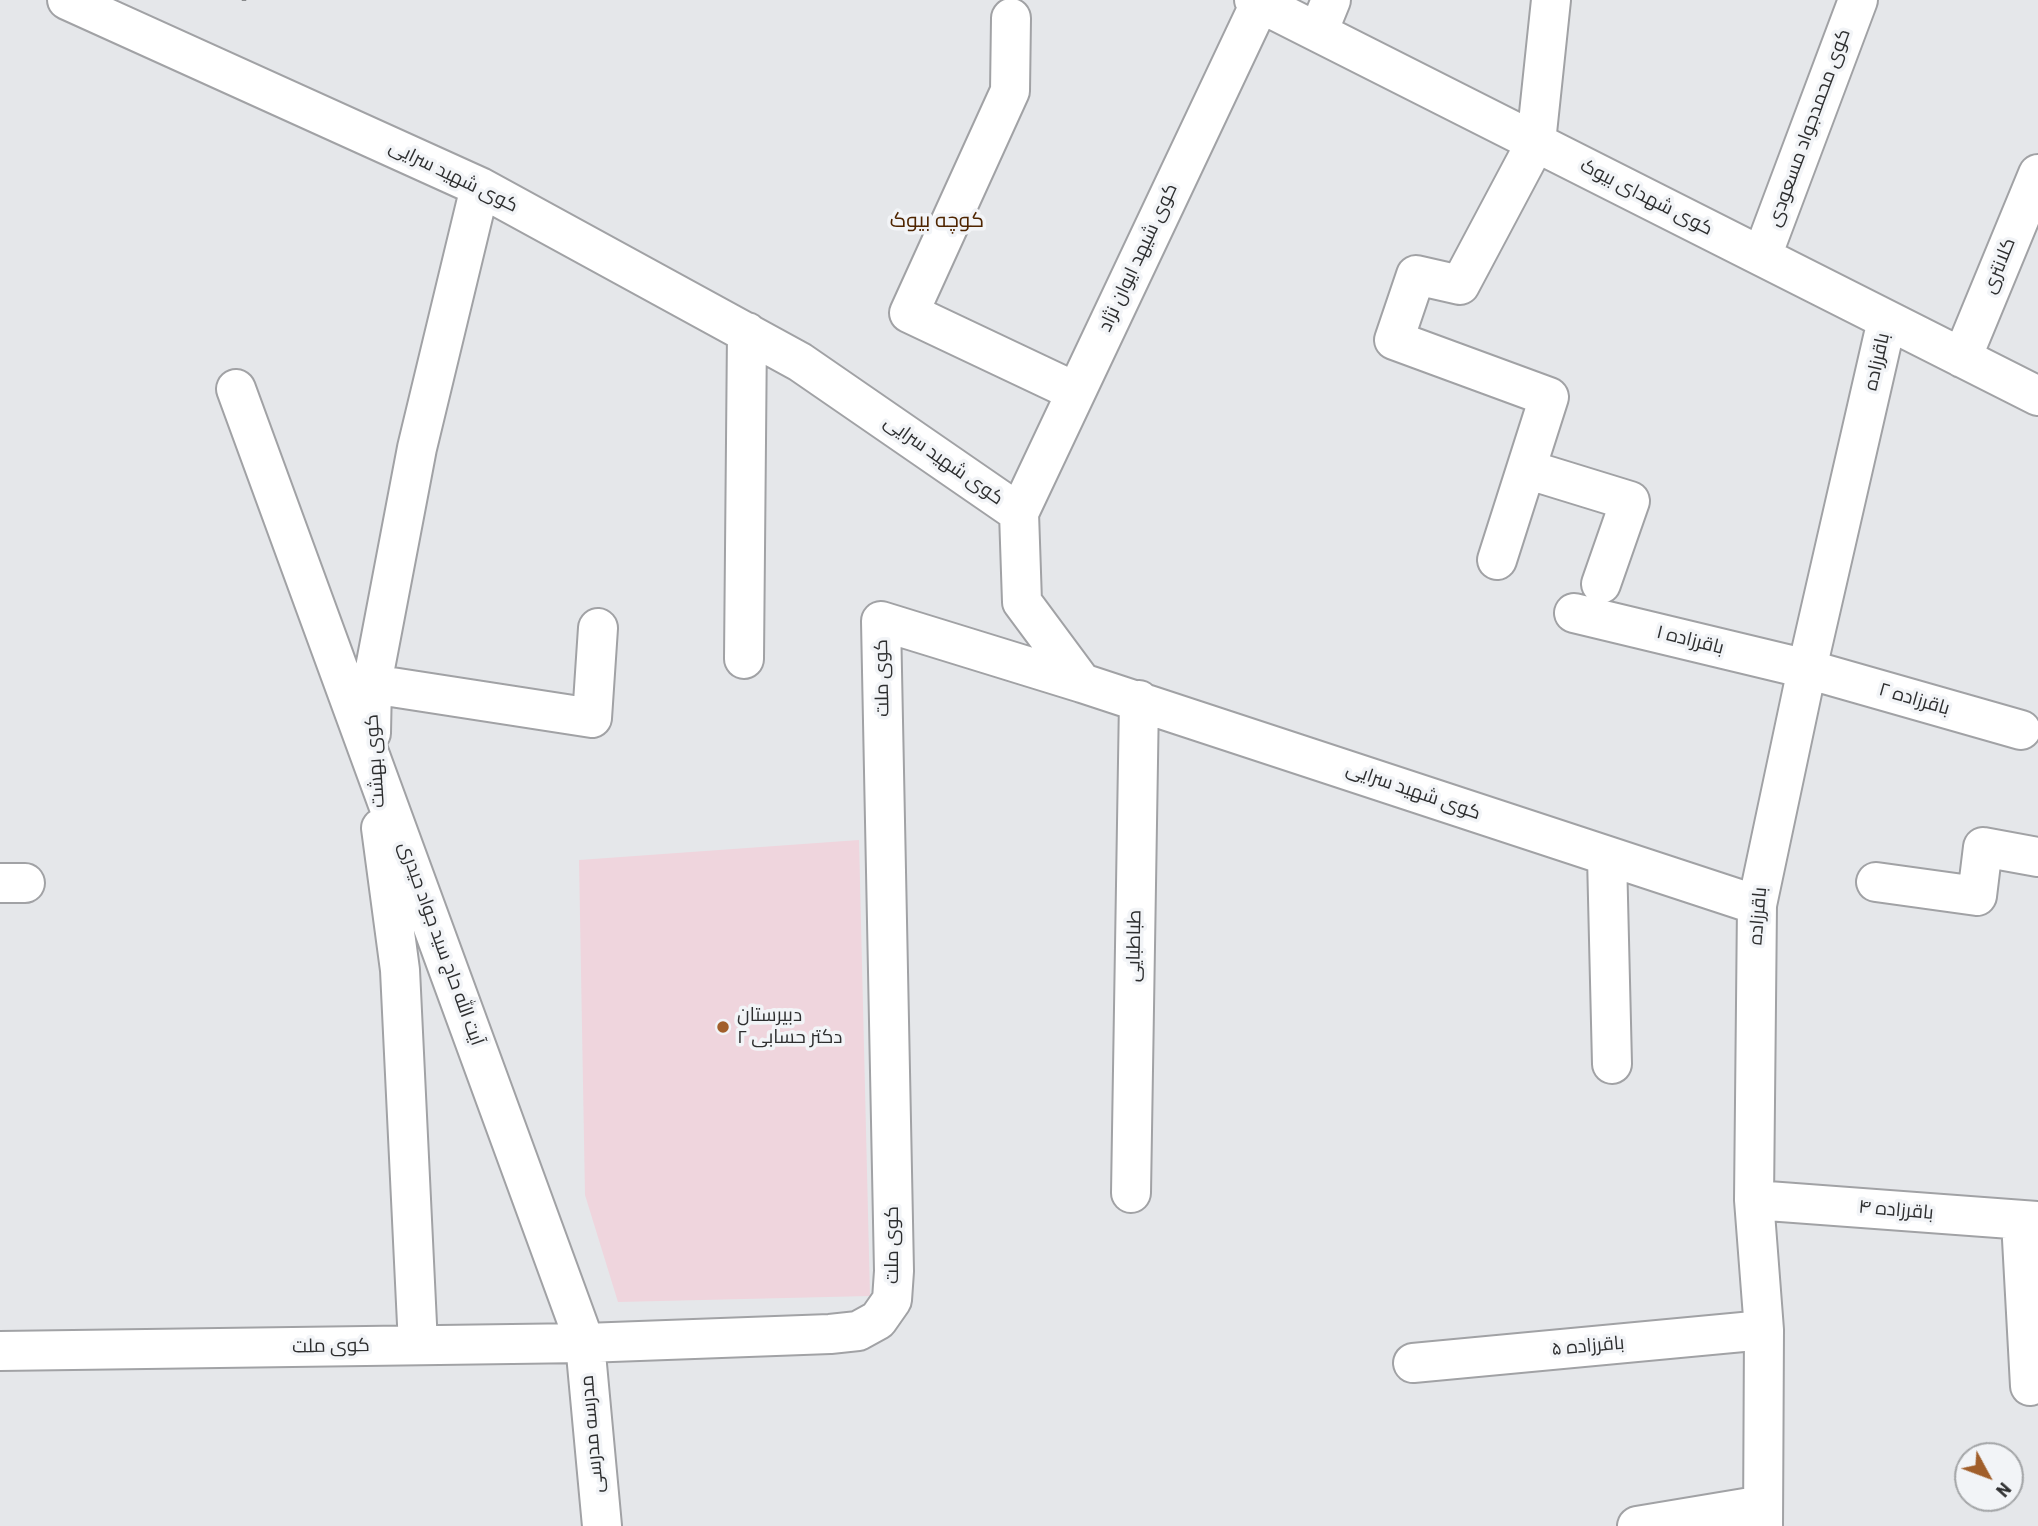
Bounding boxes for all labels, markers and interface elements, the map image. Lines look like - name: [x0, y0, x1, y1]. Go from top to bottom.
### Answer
- street label: کوی محمدجواد مسعودی: [1764, 26, 1856, 230]
- street label: کوی شهید سرایی: [385, 136, 521, 218]
- street label: کوی شهدای بیوک: [1576, 155, 1716, 241]
- street label: کوی شیهد ایوان نژاد: [1095, 180, 1183, 336]
- district label: کوچه بیوک: [890, 209, 984, 235]
- street label: کلانتری: [1979, 235, 2021, 297]
- street label: باقرزاده: [1860, 331, 1896, 393]
- street label: کوی شهید سرایی: [879, 411, 1007, 511]
- street label: باقرزاده ۱: [1654, 622, 1726, 660]
- street label: کوی ملت: [871, 639, 895, 717]
- street label: باقرزاده ۲: [1876, 679, 1952, 721]
- street label: کوی بهشت: [361, 713, 391, 809]
- street label: کوی شهید سرایی: [1343, 758, 1483, 826]
- street label: آیت الله حاج سید جواد حیدری: [392, 839, 488, 1049]
- street label: باقرزاده: [1745, 886, 1773, 946]
- street label: طباطبایی: [1123, 910, 1147, 982]
- place label: دبیرستان دکتر حسابی ۲: [737, 1005, 842, 1049]
- marker: دبیرستان دکتر حسابی ۲: [715, 1019, 731, 1035]
- street label: باقرزاده ۴: [1858, 1196, 1934, 1226]
- street label: کوی ملت: [882, 1206, 904, 1284]
- street label: باقرزاده ۵: [1551, 1332, 1625, 1362]
- street label: کوی ملت: [292, 1335, 370, 1359]
- street label: مدرسه مدرسی: [576, 1374, 610, 1494]
- north arrow: [1954, 1442, 2024, 1512]
- text: N: [1991, 1478, 2016, 1502]

